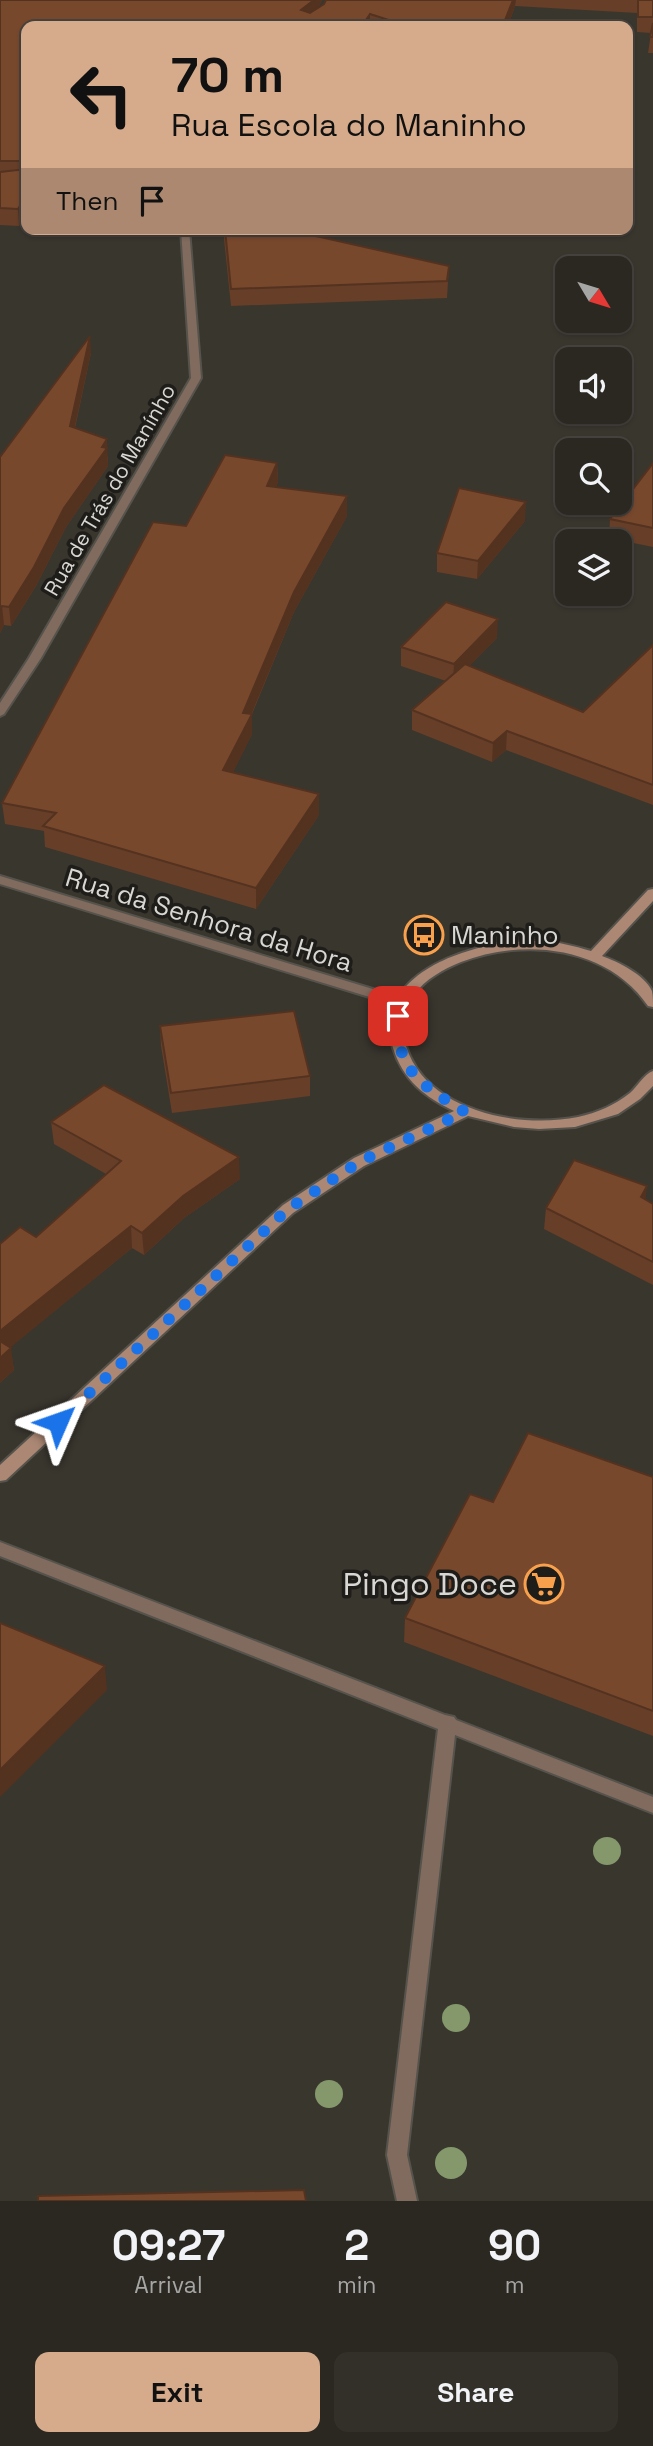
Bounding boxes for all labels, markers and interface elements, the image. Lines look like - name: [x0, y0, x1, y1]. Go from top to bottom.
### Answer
- text: 70 m: [171, 44, 284, 106]
- icon: left: [56, 49, 147, 140]
- text: Rua Escola do Maninho: [171, 105, 527, 145]
- icon: arrive: [133, 182, 171, 220]
- text: Then: [56, 184, 119, 218]
- north arrow: [555, 256, 632, 332]
- map controls: [555, 256, 632, 606]
- button: sound: [555, 347, 632, 424]
- street label: Rua de Trás do Manínho: [38, 379, 181, 600]
- button: search: [555, 438, 632, 515]
- button: layers: [555, 529, 632, 606]
- street label: Rua da Senhora da Hora: [61, 860, 357, 980]
- bus stop icon: Maninho: [403, 914, 445, 956]
- place label: Maninho: [451, 918, 559, 952]
- pin: [368, 986, 428, 1046]
- icon: arrive: [379, 997, 417, 1035]
- position arrow: [21, 1385, 95, 1459]
- supermarket icon: Pingo Doce: [523, 1563, 565, 1605]
- place label: Pingo Doce: [343, 1564, 517, 1604]
- text: 09:27: [112, 2219, 225, 2272]
- text: 2: [344, 2219, 369, 2272]
- text: 90: [488, 2219, 541, 2272]
- text: Arrival: [134, 2270, 203, 2300]
- text: min: [337, 2270, 376, 2300]
- text: m: [505, 2270, 525, 2300]
- button: Exit: [35, 2352, 320, 2432]
- button: Share: [334, 2352, 618, 2432]

